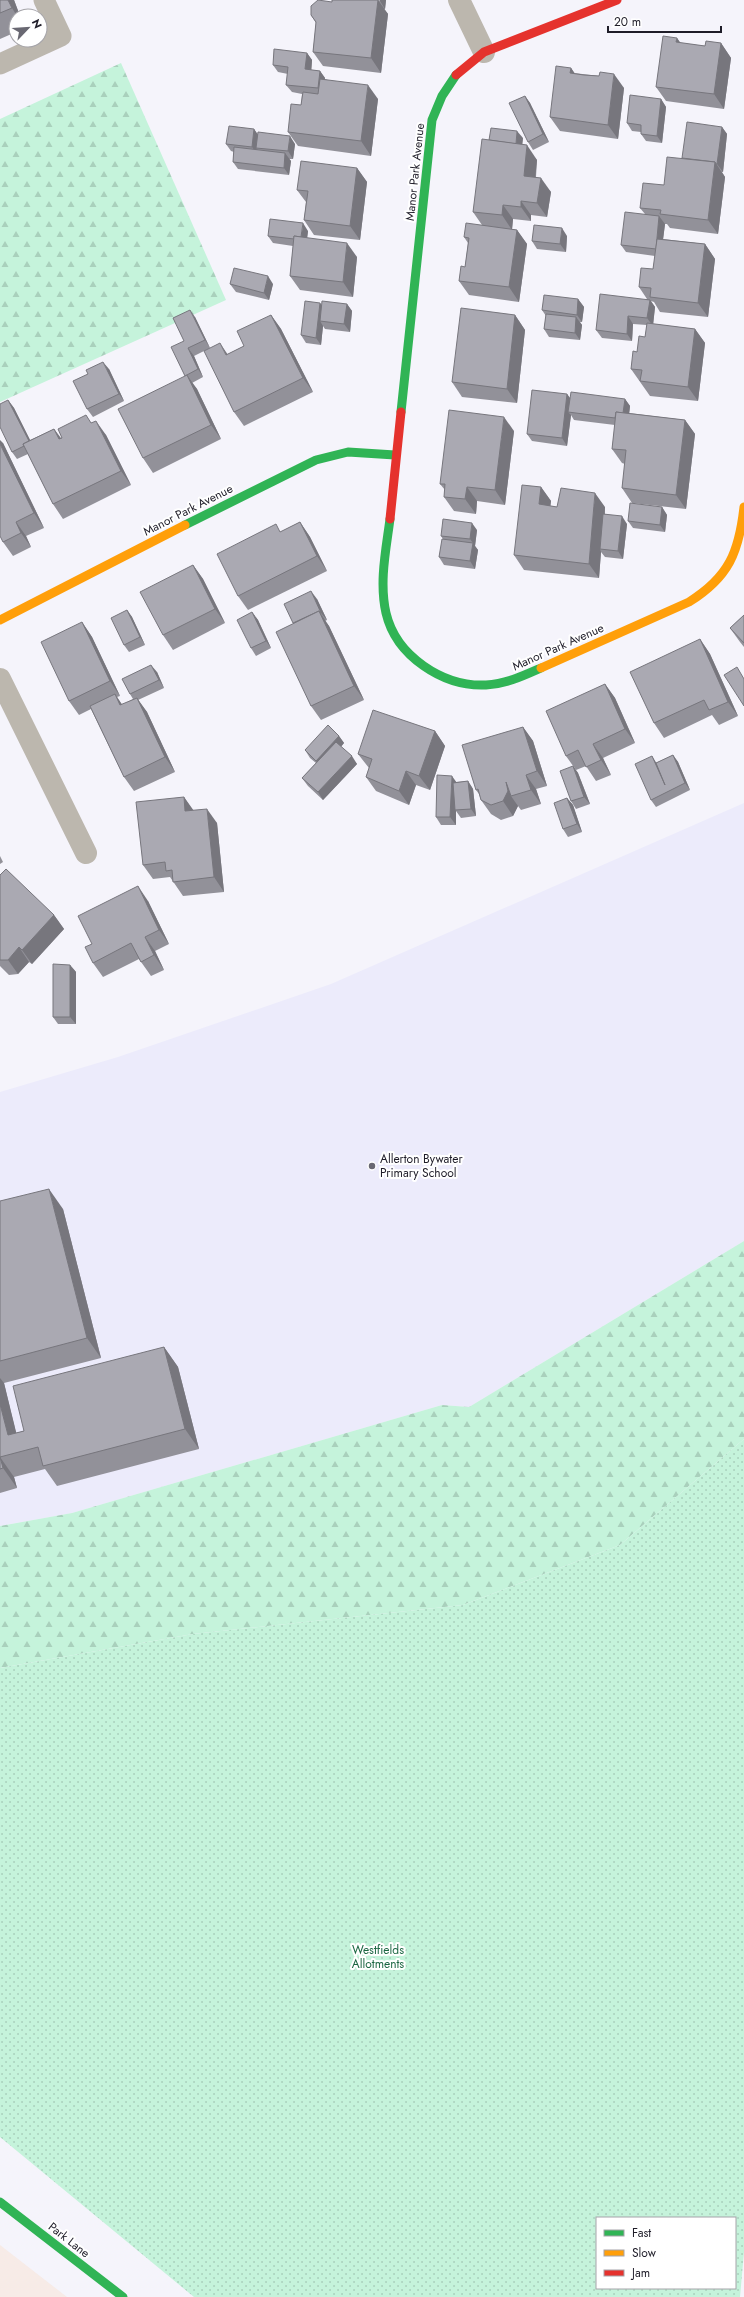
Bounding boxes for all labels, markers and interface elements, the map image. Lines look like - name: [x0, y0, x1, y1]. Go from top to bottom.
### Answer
- north arrow: [8, 8, 48, 48]
- scale bar: [608, 8, 721, 34]
- text: 20 m: [614, 13, 641, 31]
- text: N: [28, 16, 46, 31]
- street label: Manor Park Avenue: [401, 122, 429, 222]
- street label: Manor Park Avenue: [140, 480, 236, 540]
- street label: Manor Park Avenue: [509, 619, 607, 675]
- place label: Allerton Bywater Primary School: [380, 1150, 463, 1182]
- marker: Allerton Bywater Primary School: [367, 1161, 377, 1171]
- park label: Westfields Allotments: [352, 1941, 404, 1973]
- legend: [596, 2217, 736, 2289]
- street label: Park Lane: [44, 2218, 94, 2262]
- text: Fast: [632, 2224, 651, 2242]
- text: Slow: [632, 2244, 657, 2262]
- text: Jam: [630, 2264, 650, 2282]

